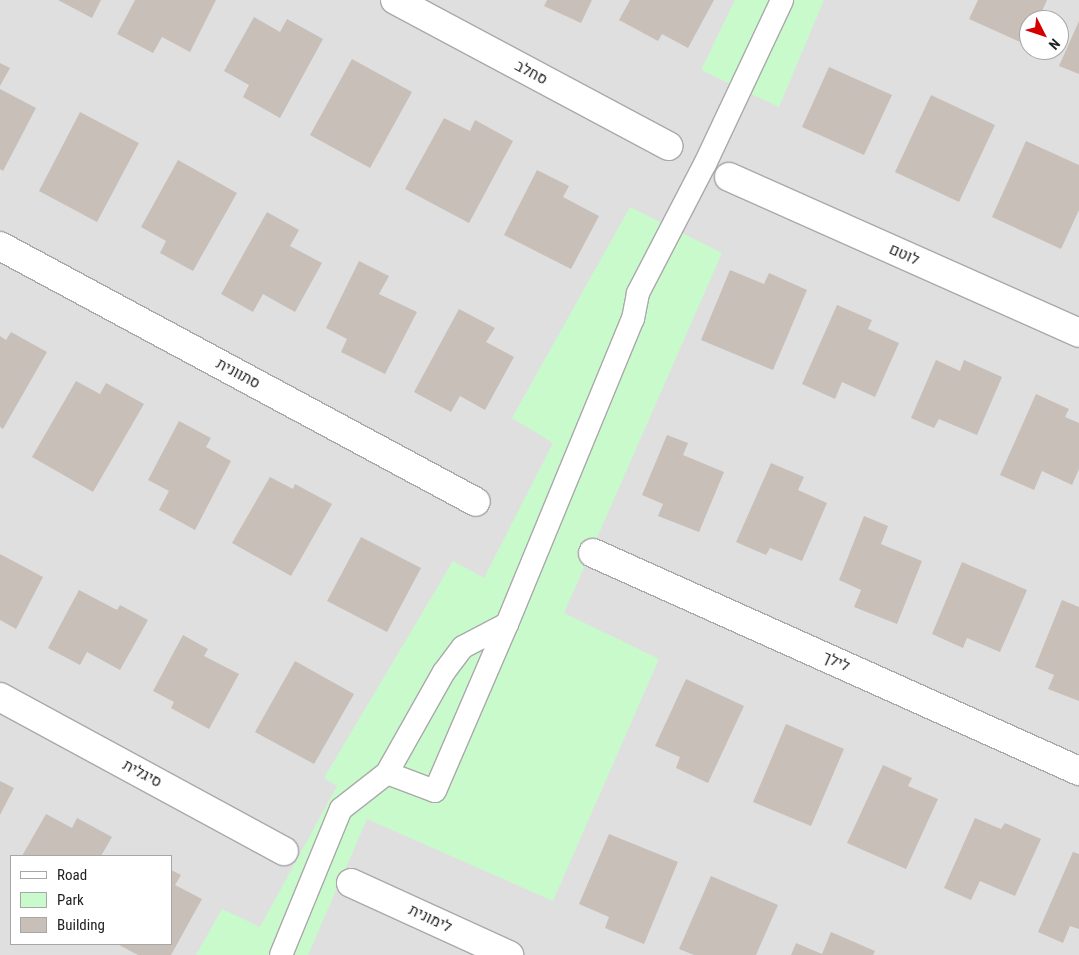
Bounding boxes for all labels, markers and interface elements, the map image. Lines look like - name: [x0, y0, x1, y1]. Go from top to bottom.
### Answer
- north arrow: [1019, 10, 1069, 60]
- text: N: [1046, 36, 1063, 53]
- street label: סחלב: [512, 57, 550, 89]
- street label: לוטם: [886, 240, 922, 270]
- street label: סתוונית: [213, 355, 263, 393]
- street label: לילך: [820, 648, 852, 676]
- street label: סיגלית: [119, 756, 165, 792]
- legend: [10, 855, 172, 945]
- text: Road: [57, 866, 87, 884]
- text: Park: [57, 891, 84, 909]
- street label: לימונית: [406, 901, 454, 937]
- text: Building: [57, 916, 105, 934]

